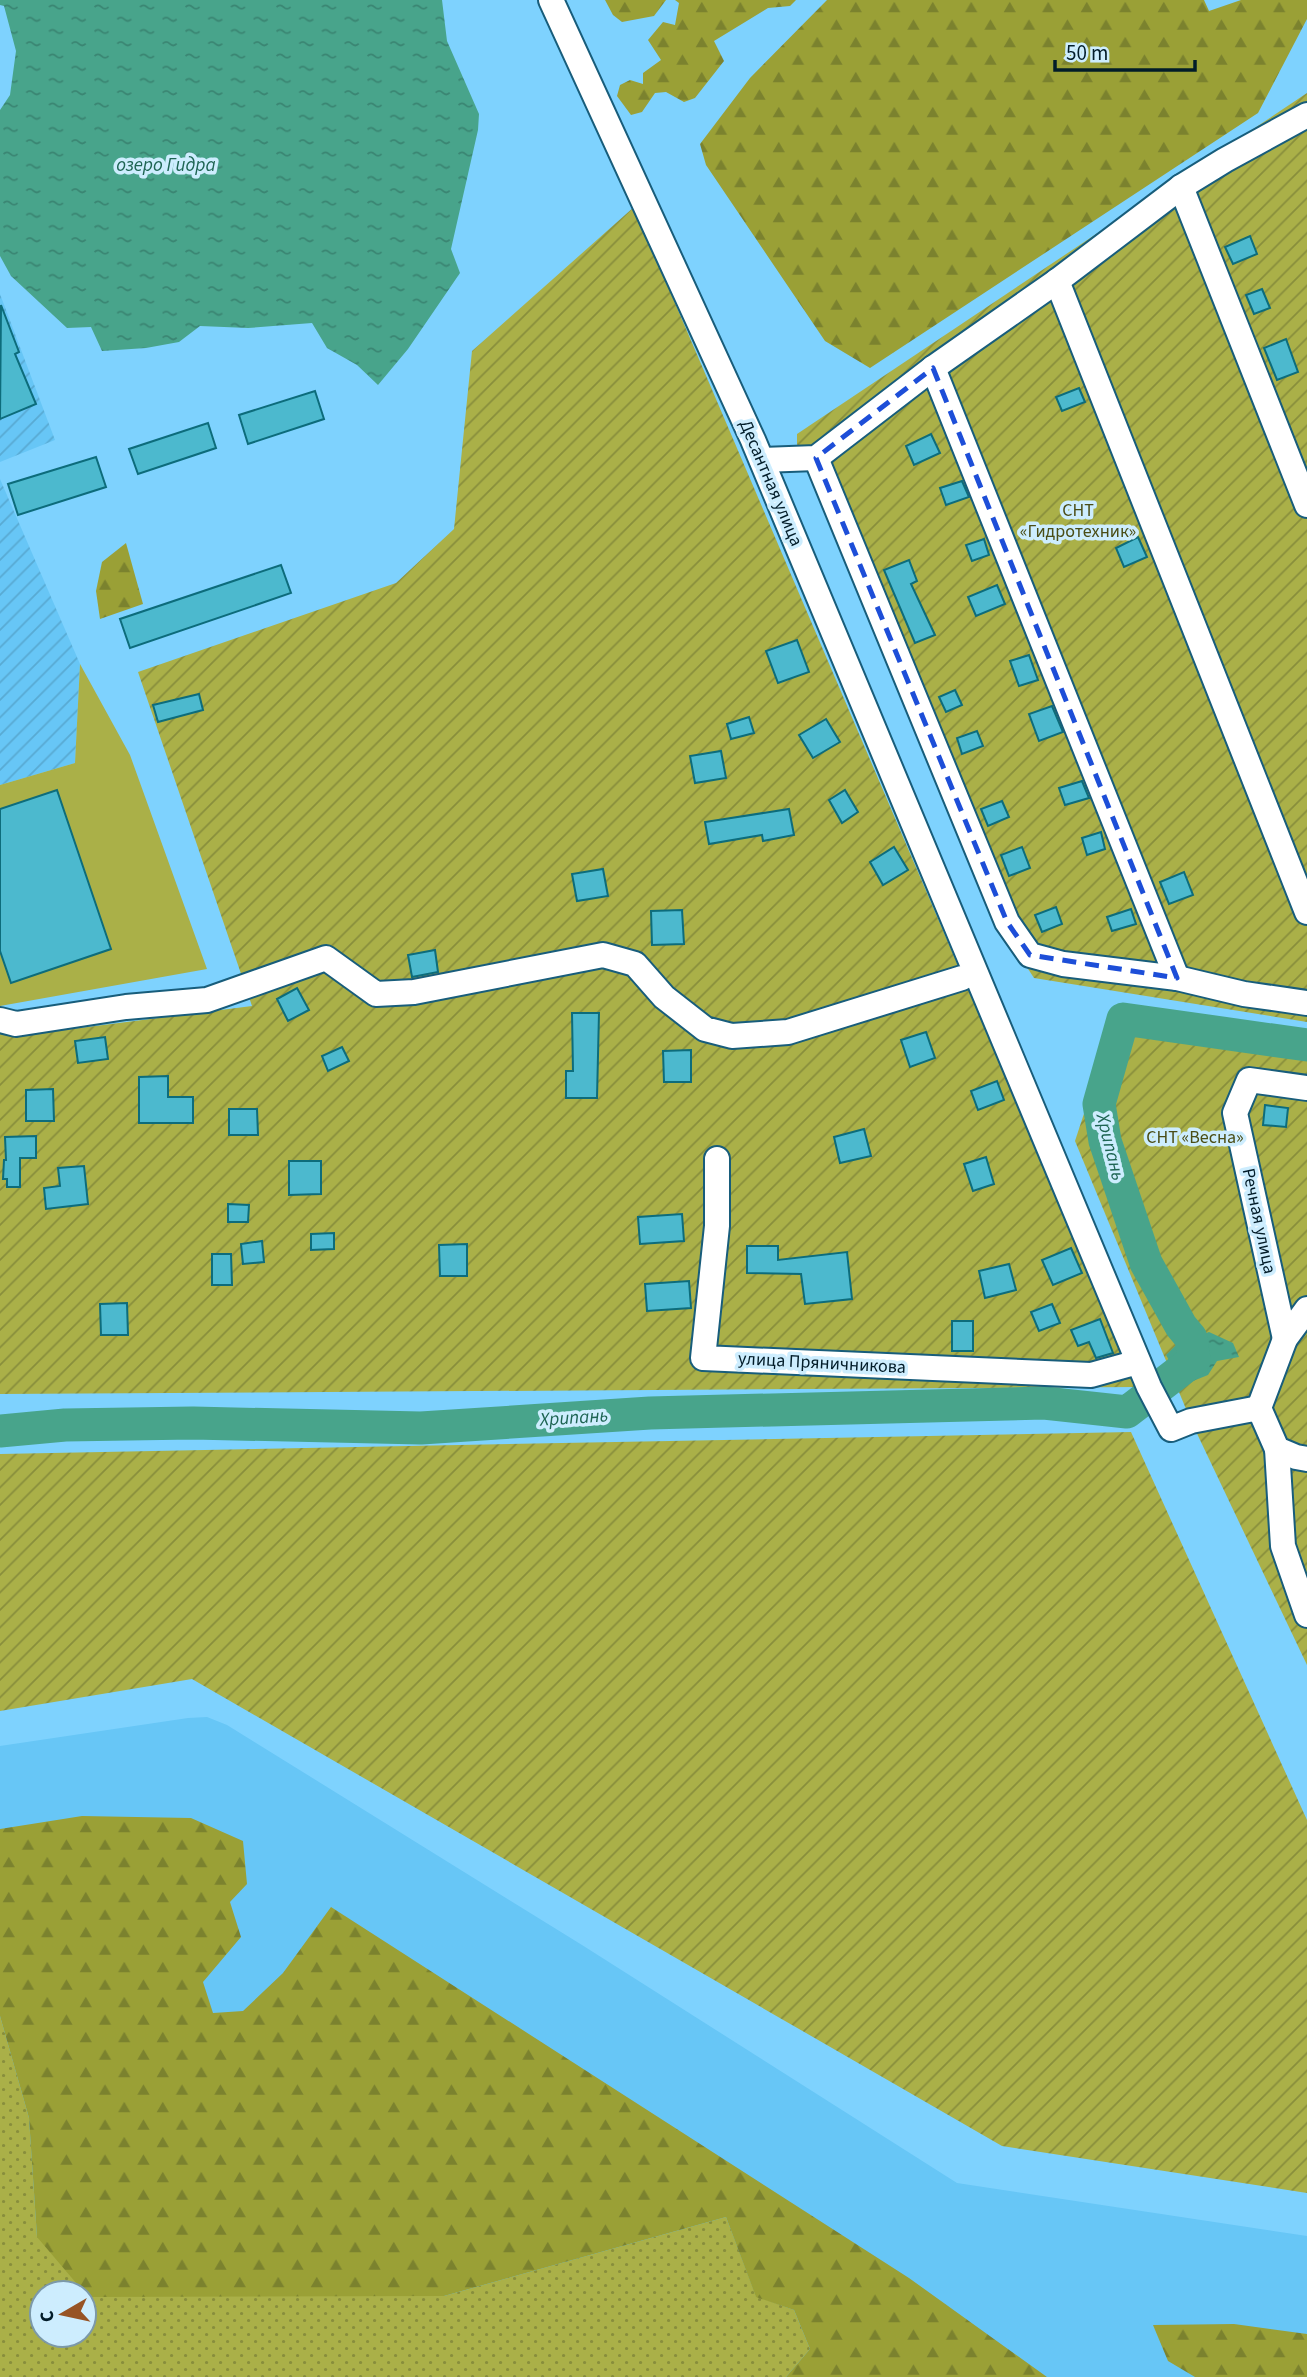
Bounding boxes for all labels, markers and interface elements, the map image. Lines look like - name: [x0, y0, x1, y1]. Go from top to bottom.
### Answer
- scale bar: [1055, 28, 1195, 72]
- text: 50 m: [1066, 38, 1108, 68]
- water label: озеро Гидра: [116, 152, 216, 179]
- street label: Десантная улица: [733, 416, 809, 550]
- park label: СНТ «Гидротехник»: [1020, 498, 1136, 544]
- water label: Хрипань: [1088, 1110, 1131, 1183]
- park label: СНТ «Весна»: [1146, 1125, 1244, 1150]
- street label: Речная улица: [1236, 1166, 1282, 1276]
- street label: улица Пряничникова: [737, 1346, 907, 1380]
- water label: Хрипань: [538, 1402, 609, 1434]
- north arrow: [28, 2279, 98, 2349]
- text: С: [33, 2309, 62, 2324]

